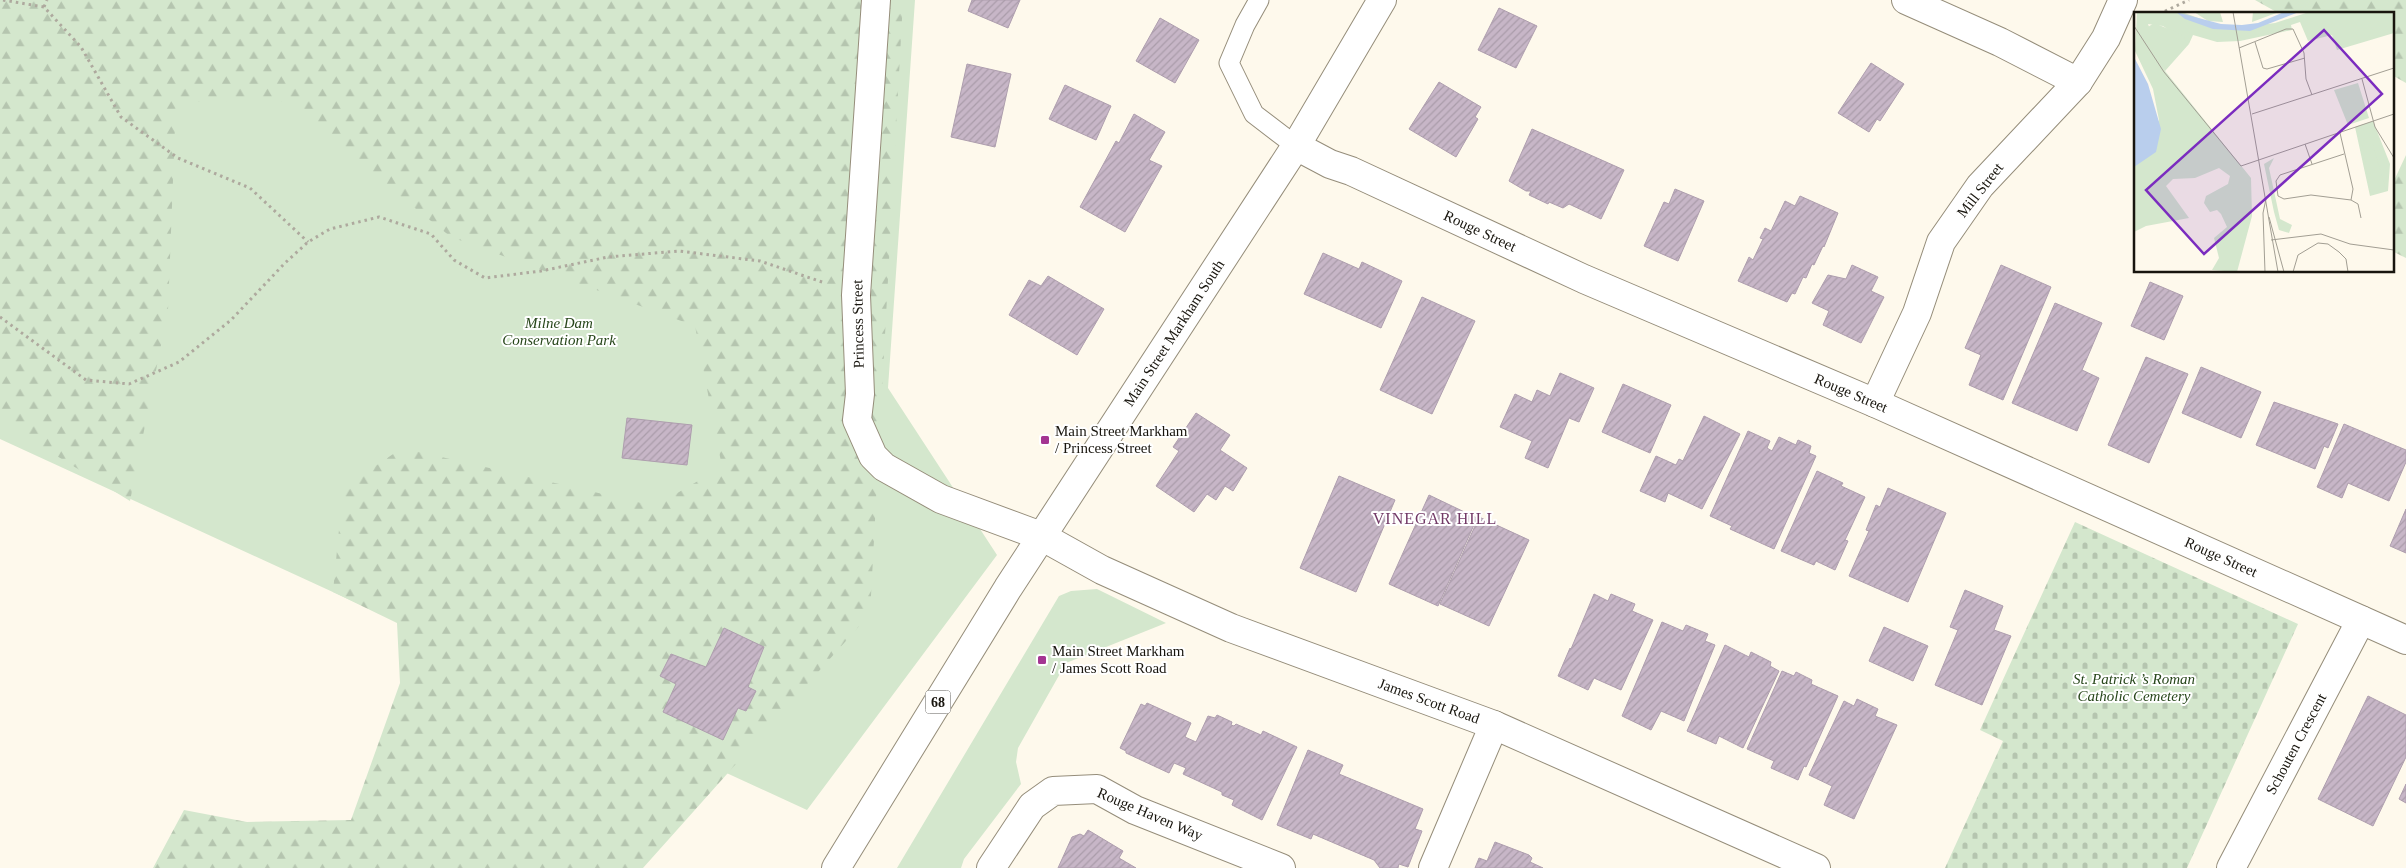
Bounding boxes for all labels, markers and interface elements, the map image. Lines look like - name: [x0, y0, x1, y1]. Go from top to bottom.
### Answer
- inset map: [2134, 12, 2394, 272]
- street label: Mill Street: [1954, 159, 2007, 220]
- street label: Rouge Street: [1441, 207, 1519, 255]
- street label: Main Street Markham South: [1121, 256, 1228, 409]
- street label: Princess Street: [849, 279, 867, 369]
- park label: Milne Dam Conservation Park: [502, 315, 616, 348]
- street label: Rouge Street: [1812, 370, 1891, 416]
- place label: Main Street Markham / Princess Street: [1055, 423, 1188, 456]
- marker: Main Street Markham / Princess Street: [1039, 434, 1051, 446]
- district label: VINEGAR HILL: [1373, 510, 1497, 527]
- street label: Rouge Street: [2182, 534, 2261, 580]
- place label: Main Street Markham / James Scott Road: [1052, 643, 1185, 676]
- marker: Main Street Markham / James Scott Road: [1036, 654, 1048, 666]
- park label: St. Patrick ’s Roman Catholic Cemetery: [2073, 671, 2195, 704]
- street label: James Scott Road: [1376, 675, 1482, 727]
- road number: 68: [926, 690, 950, 714]
- street label: Schouten Crescent: [2263, 690, 2330, 797]
- street label: Rouge Haven Way: [1095, 785, 1205, 844]

